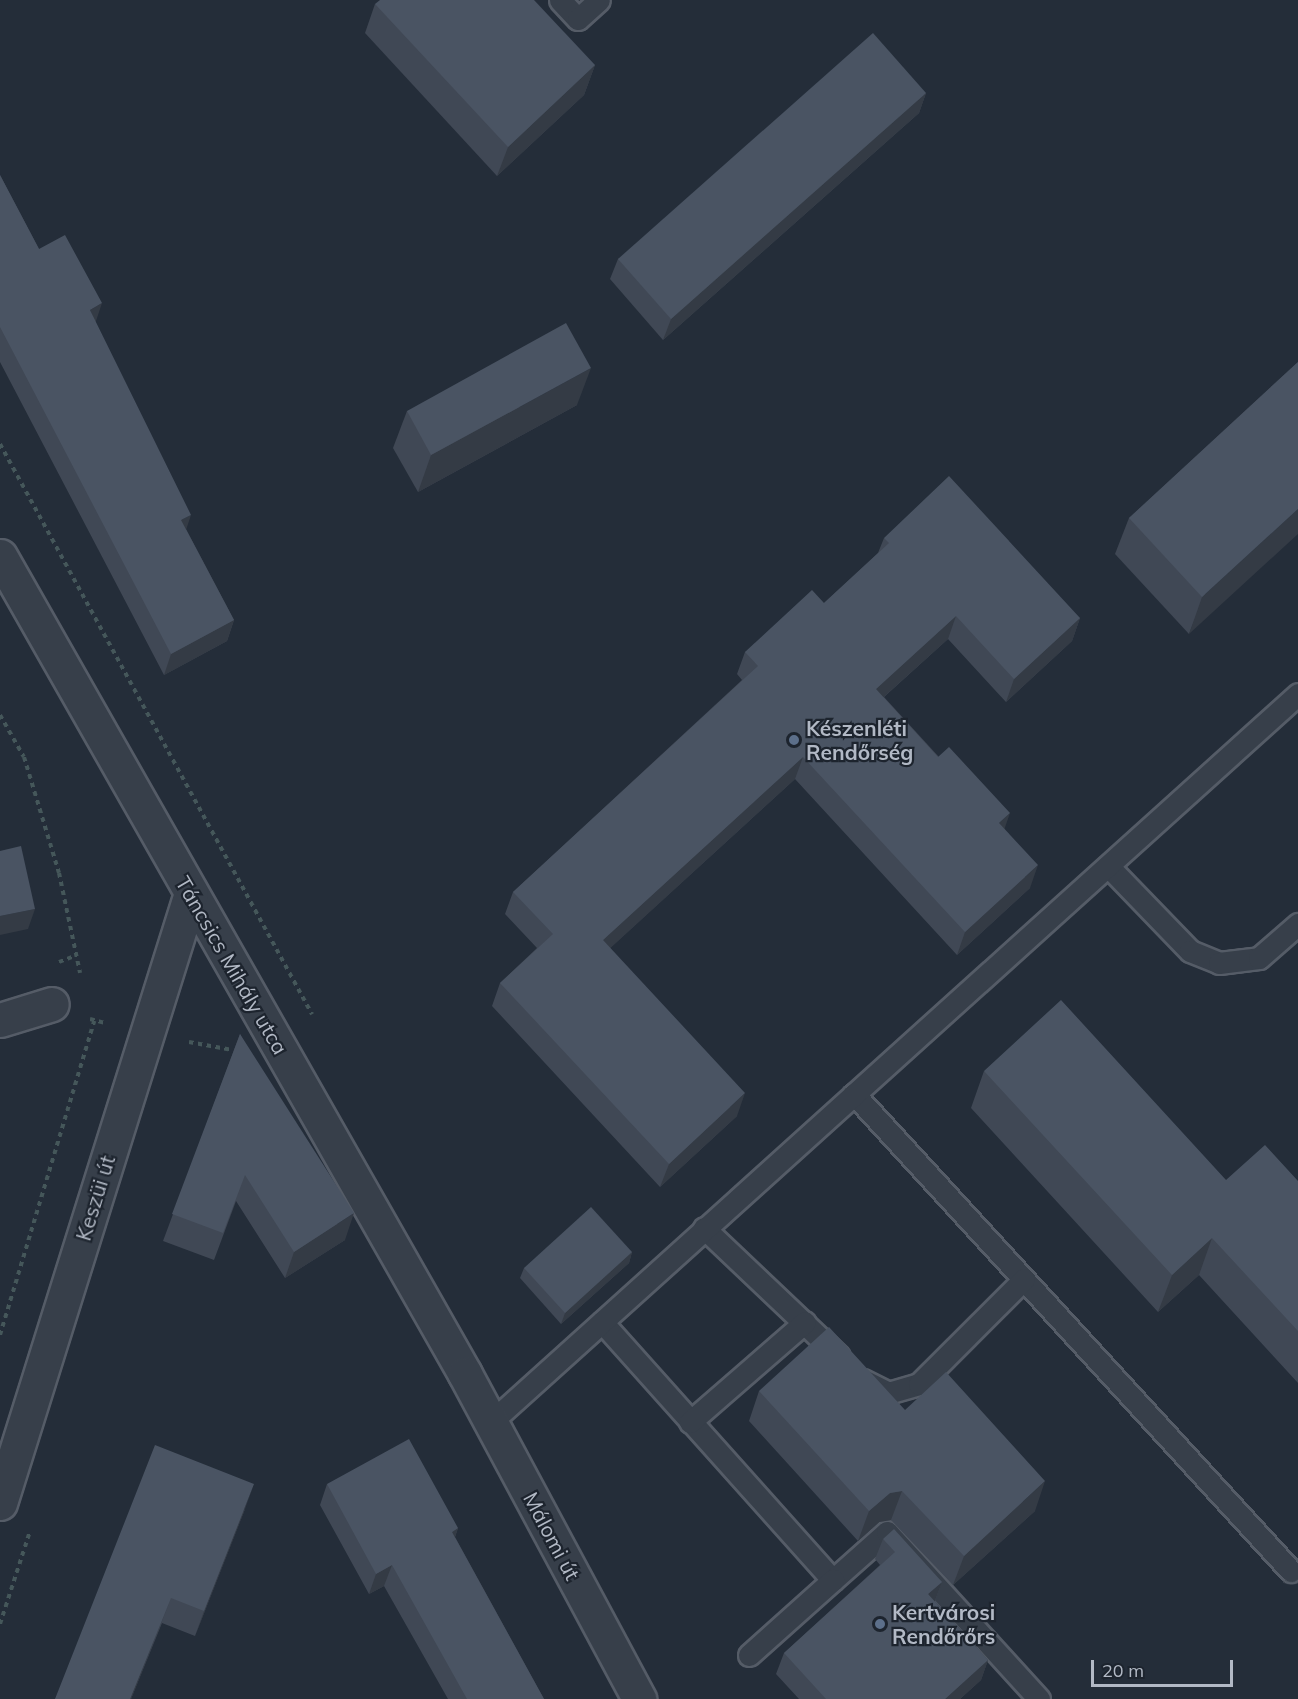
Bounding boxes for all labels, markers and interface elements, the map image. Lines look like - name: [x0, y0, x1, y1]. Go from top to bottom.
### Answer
- place label: Készenléti Rendőrség: [806, 715, 913, 765]
- marker: Készenléti Rendőrség: [787, 733, 801, 747]
- street label: Táncsics Mihály utca: [171, 871, 293, 1059]
- street label: Keszüi út: [70, 1152, 120, 1244]
- street label: Málomi út: [518, 1488, 586, 1584]
- place label: Kertvárosi Rendőrőrs: [892, 1599, 995, 1649]
- marker: Kertvárosi Rendőrőrs: [873, 1617, 887, 1631]
- scale bar: [1094, 1648, 1236, 1686]
- text: 20 m: [1102, 1659, 1144, 1682]

